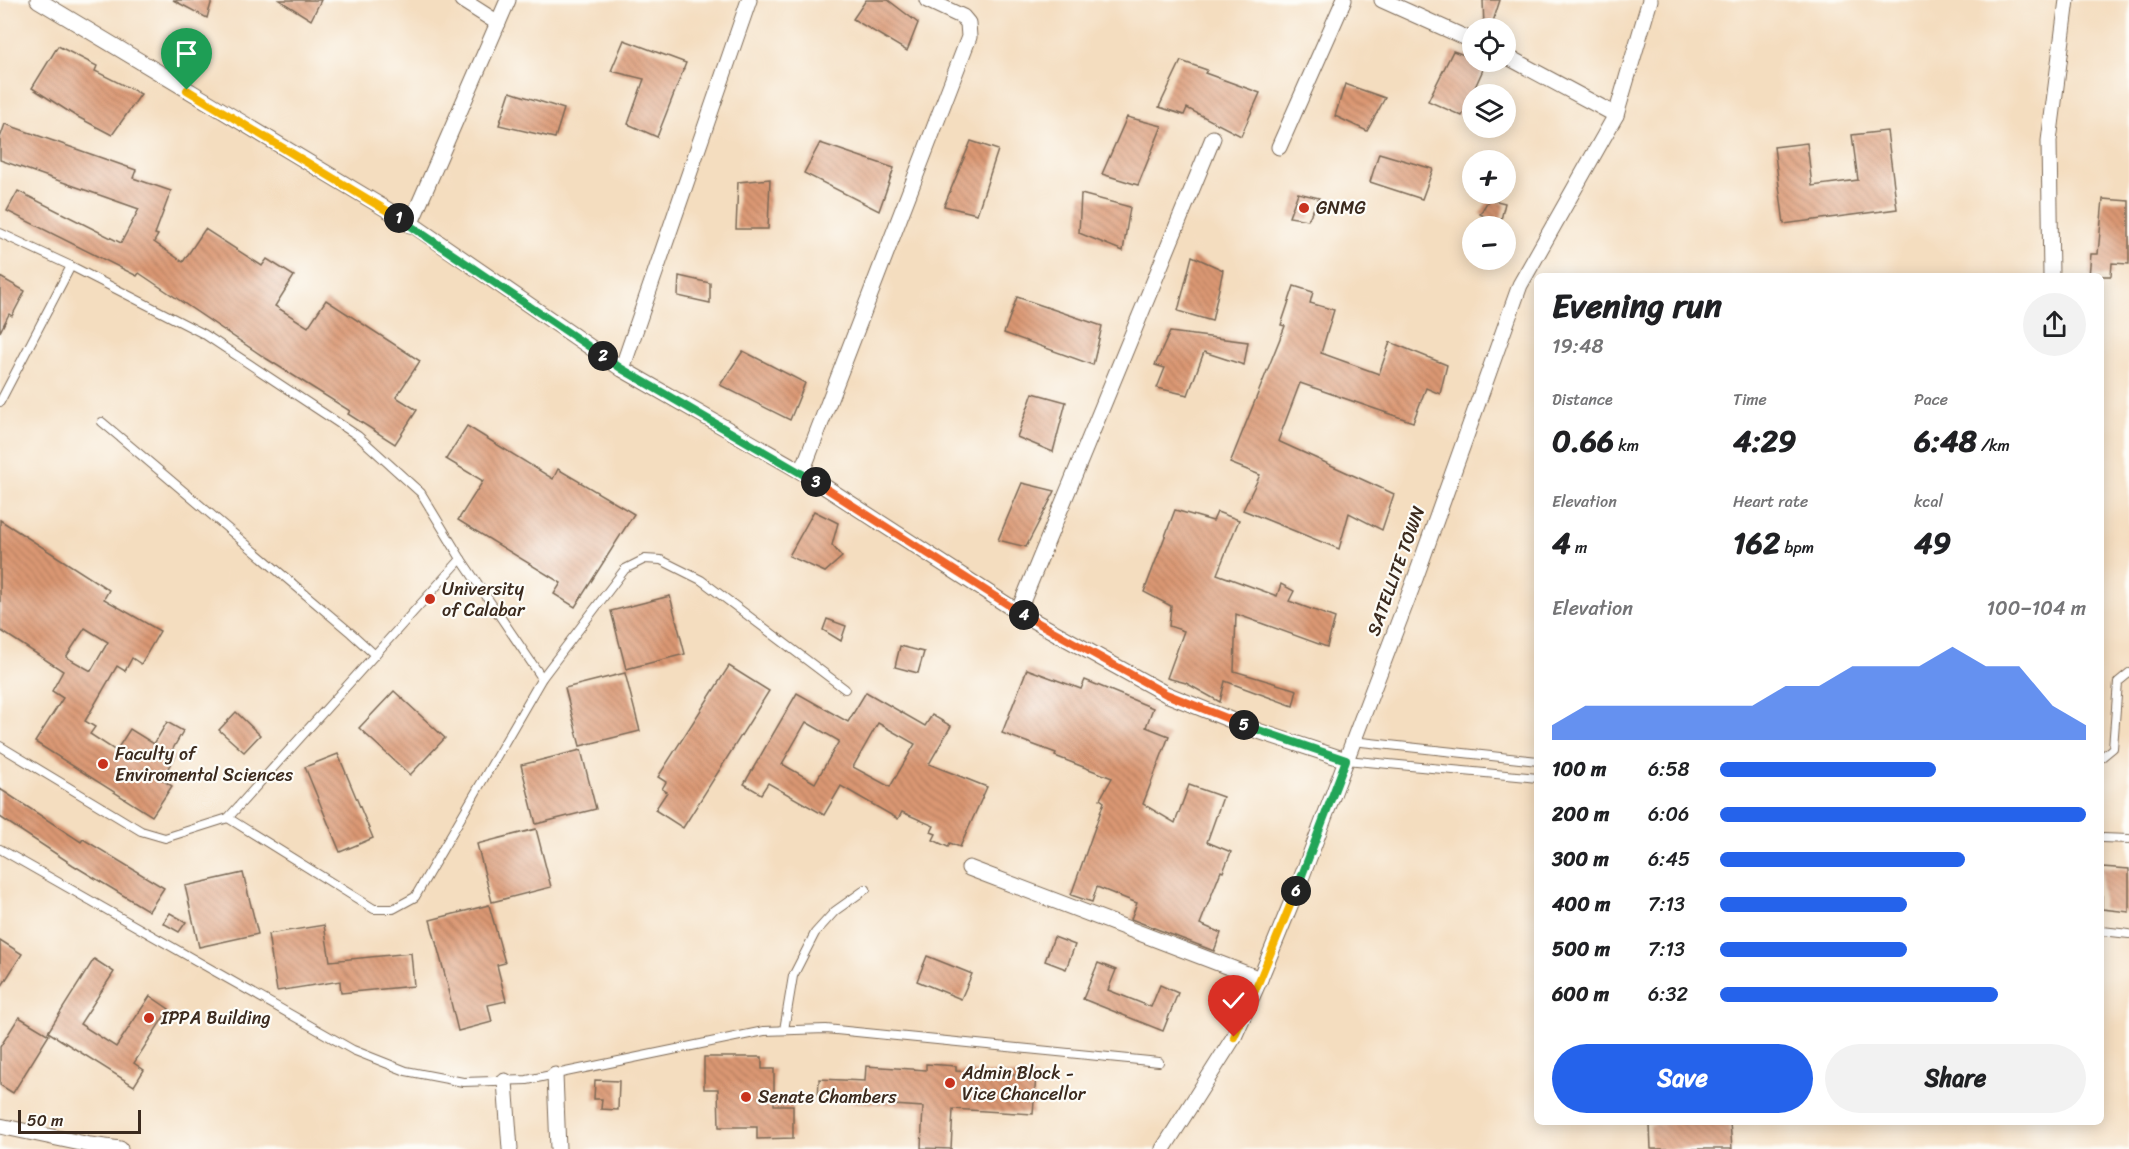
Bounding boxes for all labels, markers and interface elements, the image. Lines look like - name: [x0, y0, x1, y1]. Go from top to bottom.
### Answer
- map controls: [1462, 18, 1516, 270]
- button: locate: [1462, 18, 1516, 72]
- pin: [161, 28, 212, 90]
- icon: arrive: [170, 37, 203, 70]
- button: layers: [1462, 84, 1516, 138]
- button: +: [1462, 150, 1516, 204]
- place label: GNMG: [1316, 192, 1366, 224]
- marker: GNMG: [1297, 201, 1311, 215]
- pin: 1: [384, 203, 414, 233]
- text: 1: [396, 203, 402, 232]
- button: −: [1462, 216, 1516, 270]
- text: Evening run: [1552, 277, 1722, 335]
- button: share: [2023, 293, 2086, 356]
- text: 19:48: [1552, 329, 1603, 364]
- pin: 2: [588, 341, 618, 371]
- text: 2: [598, 341, 608, 370]
- text: Distance: [1552, 385, 1613, 414]
- text: Time: [1733, 385, 1767, 414]
- text: Pace: [1914, 385, 1948, 414]
- text: 0.66: [1552, 414, 1614, 468]
- text: 4:29: [1733, 414, 1797, 468]
- text: 6:48: [1914, 414, 1977, 468]
- text: km: [1614, 431, 1639, 460]
- text: /km: [1977, 431, 2010, 460]
- pin: 3: [801, 467, 831, 497]
- text: 3: [812, 467, 820, 496]
- text: Elevation: [1552, 487, 1617, 516]
- text: Heart rate: [1733, 487, 1808, 516]
- text: kcal: [1914, 487, 1943, 516]
- street label: SATELLITE TOWN: [1358, 501, 1434, 640]
- text: 4: [1552, 516, 1571, 570]
- text: 162: [1733, 516, 1780, 570]
- text: 49: [1914, 516, 1951, 570]
- text: m: [1571, 533, 1587, 562]
- text: bpm: [1780, 533, 1814, 562]
- place label: University of Calabar: [442, 573, 526, 626]
- text: Elevation: [1552, 591, 1633, 626]
- text: 100–104 m: [1987, 591, 2086, 626]
- marker: University of Calabar: [423, 592, 437, 606]
- pin: 4: [1009, 600, 1039, 630]
- text: 4: [1019, 600, 1029, 629]
- pin: 5: [1229, 710, 1259, 740]
- text: 5: [1239, 710, 1249, 739]
- place label: Faculty of Enviromental Sciences: [115, 738, 294, 791]
- text: 100 m: [1552, 752, 1606, 787]
- text: 6:58: [1648, 752, 1690, 787]
- marker: Faculty of Enviromental Sciences: [96, 757, 110, 771]
- text: 200 m: [1552, 797, 1609, 832]
- text: 6:06: [1648, 797, 1689, 832]
- text: 300 m: [1552, 842, 1609, 877]
- text: 6:45: [1648, 842, 1690, 877]
- pin: 6: [1281, 876, 1311, 906]
- text: 6: [1291, 876, 1301, 905]
- text: 400 m: [1552, 887, 1610, 922]
- text: 7:13: [1648, 887, 1685, 922]
- text: 500 m: [1552, 932, 1610, 967]
- text: 7:13: [1648, 932, 1685, 967]
- pin: [1208, 975, 1259, 1037]
- text: 600 m: [1552, 977, 1609, 1012]
- text: 6:32: [1648, 977, 1688, 1012]
- icon: check: [1217, 984, 1250, 1017]
- place label: IPPA Building: [160, 1002, 271, 1034]
- marker: IPPA Building: [142, 1011, 156, 1025]
- button: Save: [1552, 1044, 1813, 1113]
- button: Share: [1825, 1044, 2086, 1113]
- place label: Admin Block - Vice Chancellor: [961, 1057, 1087, 1110]
- marker: Admin Block - Vice Chancellor: [943, 1076, 957, 1090]
- place label: Senate Chambers: [758, 1081, 897, 1113]
- marker: Senate Chambers: [739, 1090, 753, 1104]
- text: 50 m: [27, 1106, 63, 1135]
- scale bar: [18, 1107, 141, 1134]

